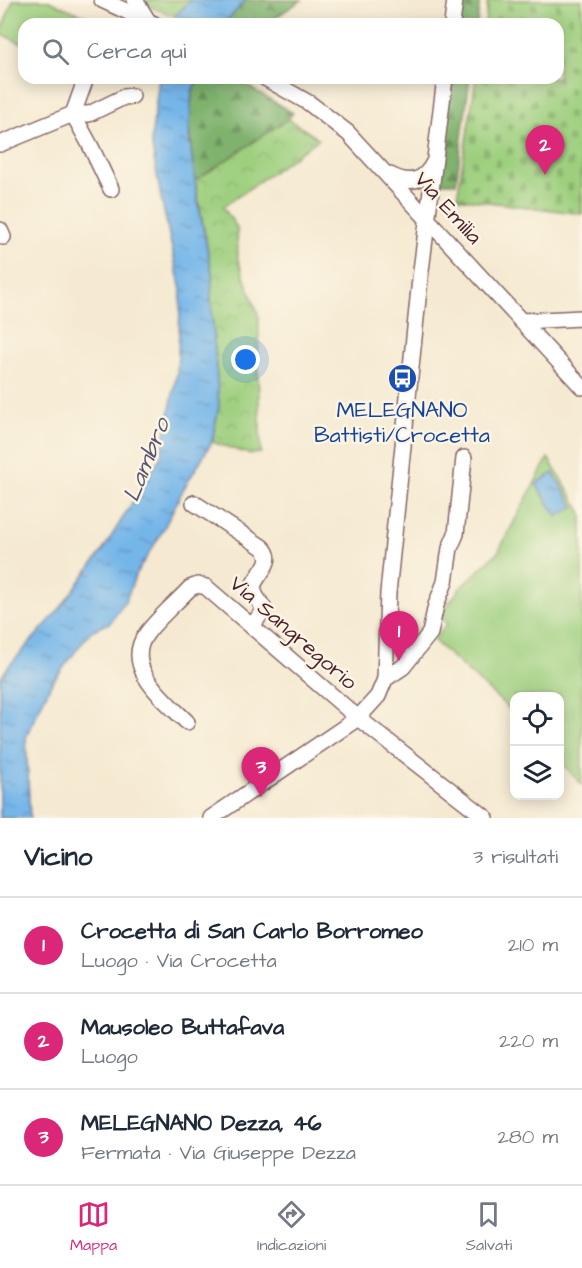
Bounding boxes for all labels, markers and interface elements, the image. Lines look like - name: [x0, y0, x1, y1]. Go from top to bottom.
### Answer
- search box: [18, 18, 564, 84]
- icon: search: [39, 35, 72, 68]
- text: Cerca qui: [87, 36, 186, 67]
- pin: 2: [526, 126, 564, 175]
- street label: Via Emilia: [407, 165, 489, 251]
- your location: [231, 345, 260, 374]
- bus stop icon: MELEGNANO Battisti/Crocetta: [386, 362, 418, 394]
- place label: MELEGNANO Battisti/Crocetta: [314, 395, 490, 451]
- water label: Lambro: [115, 412, 180, 507]
- street label: Via Sangregorio: [222, 569, 364, 698]
- pin: 1: [380, 612, 418, 661]
- map controls: [510, 692, 564, 800]
- button: locate: [510, 692, 564, 746]
- button: layers: [510, 746, 564, 800]
- pin: 3: [242, 748, 280, 797]
- text: Vicino: [24, 839, 92, 875]
- text: 3 risultati: [473, 843, 558, 871]
- text: Crocetta di San Carlo Borromeo: [81, 916, 423, 947]
- text: 1: [42, 931, 45, 959]
- text: 210 m: [508, 931, 558, 959]
- text: Luogo · Via Crocetta: [81, 947, 277, 975]
- text: Mausoleo Buttafava: [81, 1012, 284, 1043]
- text: 2: [38, 1027, 49, 1055]
- text: 220 m: [499, 1027, 558, 1055]
- text: Luogo: [81, 1043, 138, 1071]
- text: MELEGNANO Dezza, 46: [81, 1108, 322, 1139]
- text: 3: [38, 1123, 49, 1151]
- text: 280 m: [497, 1123, 558, 1151]
- text: Fermata · Via Giuseppe Dezza: [81, 1139, 356, 1167]
- tab: Mappa: [70, 1198, 117, 1256]
- tab: Indicazioni: [257, 1198, 326, 1256]
- tab: Salvati: [466, 1198, 512, 1256]

